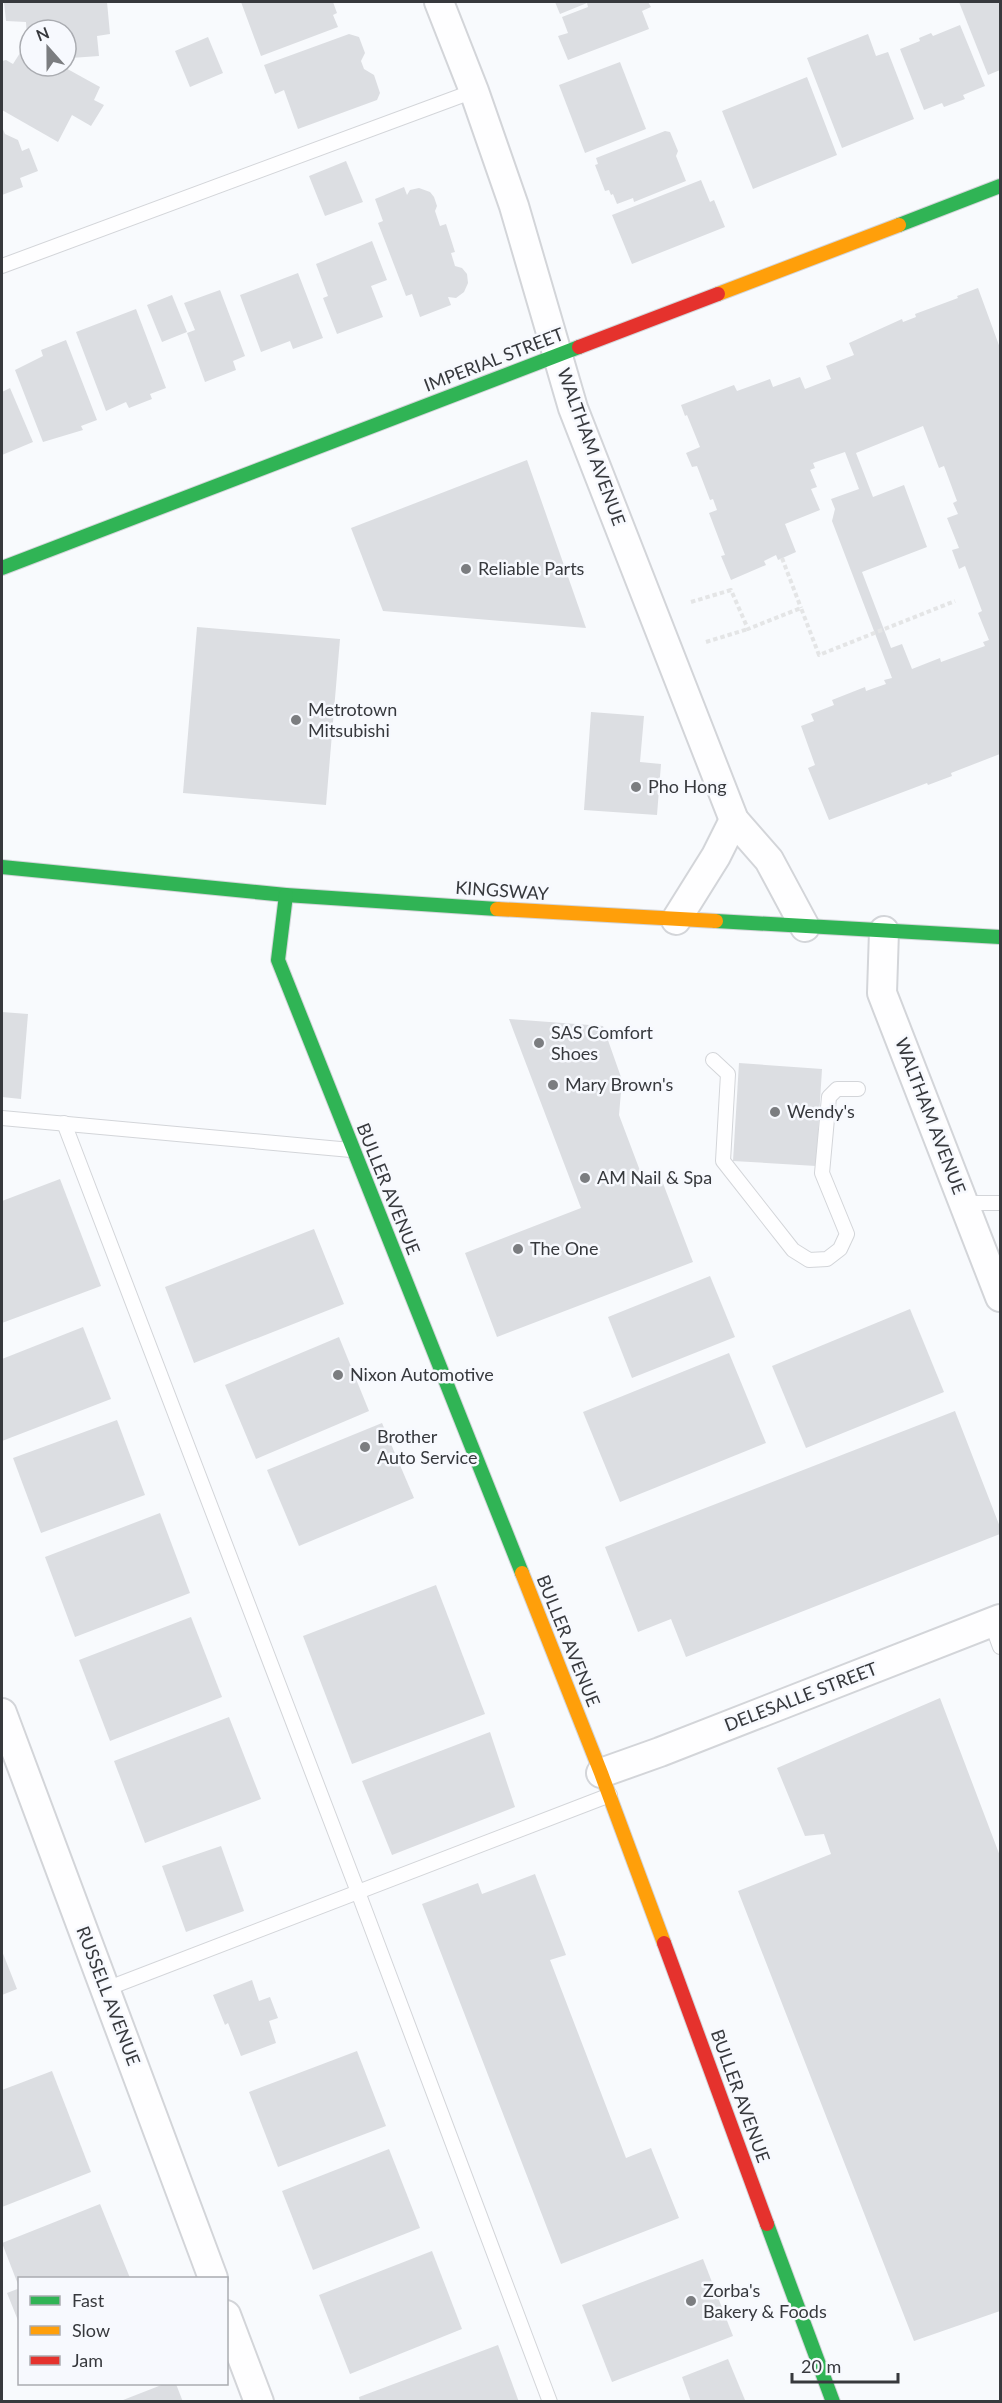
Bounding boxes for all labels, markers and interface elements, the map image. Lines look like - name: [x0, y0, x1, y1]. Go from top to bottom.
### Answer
- north arrow: [18, 18, 78, 78]
- text: N: [33, 22, 52, 45]
- street label: IMPERIAL STREET: [421, 322, 567, 396]
- street label: WALTHAM AVENUE: [553, 365, 631, 528]
- place label: Reliable Parts: [478, 557, 585, 579]
- marker: Reliable Parts: [459, 562, 473, 576]
- place label: Metrotown Mitsubishi: [308, 698, 397, 741]
- marker: Metrotown Mitsubishi: [289, 713, 303, 727]
- place label: Pho Hong: [648, 775, 727, 797]
- marker: Pho Hong: [629, 780, 643, 794]
- street label: KINGSWAY: [455, 876, 550, 904]
- place label: SAS Comfort Shoes: [551, 1021, 654, 1064]
- street label: WALTHAM AVENUE: [891, 1034, 971, 1197]
- marker: SAS Comfort Shoes: [532, 1036, 546, 1050]
- place label: Mary Brown's: [565, 1073, 674, 1095]
- marker: Mary Brown's: [546, 1078, 560, 1092]
- place label: Wendy's: [787, 1100, 855, 1122]
- marker: Wendy's: [768, 1105, 782, 1119]
- street label: BULLER AVENUE: [352, 1120, 425, 1258]
- place label: AM Nail & Spa: [597, 1166, 712, 1188]
- marker: AM Nail & Spa: [578, 1171, 592, 1185]
- place label: The One: [530, 1237, 598, 1259]
- marker: The One: [511, 1242, 525, 1256]
- place label: Nixon Automotive: [350, 1363, 494, 1385]
- marker: Nixon Automotive: [331, 1368, 345, 1382]
- place label: Brother Auto Service: [377, 1425, 478, 1468]
- marker: Brother Auto Service: [358, 1440, 372, 1454]
- street label: BULLER AVENUE: [532, 1572, 605, 1710]
- street label: DELESALLE STREET: [721, 1657, 881, 1735]
- street label: RUSSELL AVENUE: [72, 1923, 146, 2068]
- street label: BULLER AVENUE: [707, 2026, 775, 2165]
- legend: [18, 2277, 228, 2385]
- place label: Zorba's Bakery & Foods: [703, 2279, 827, 2322]
- text: Fast: [72, 2289, 105, 2311]
- marker: Zorba's Bakery & Foods: [684, 2294, 698, 2308]
- text: Slow: [72, 2319, 110, 2341]
- scale bar: [792, 2346, 898, 2384]
- text: Jam: [72, 2349, 103, 2371]
- text: 20 m: [801, 2355, 841, 2377]

